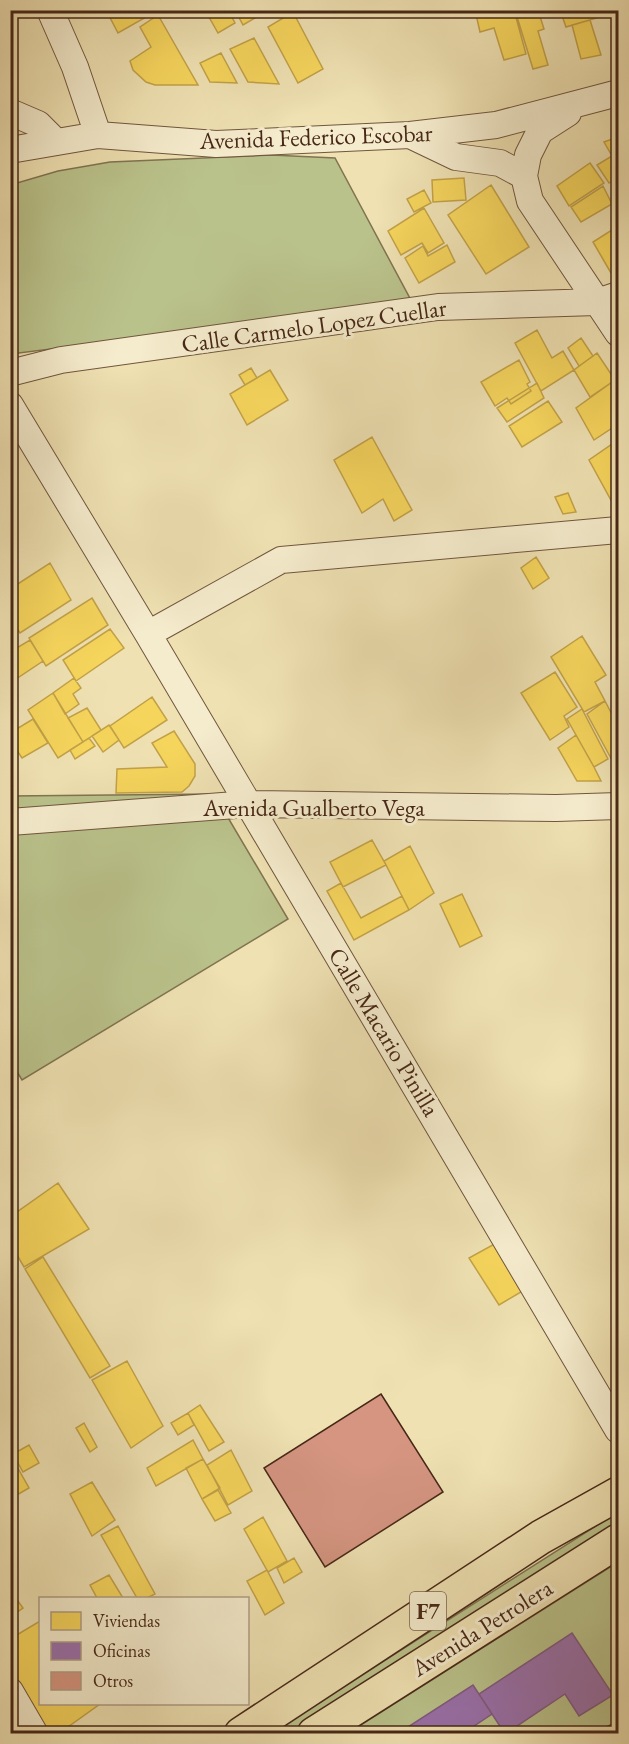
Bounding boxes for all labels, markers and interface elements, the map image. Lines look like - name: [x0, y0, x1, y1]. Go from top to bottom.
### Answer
- street label: Avenida Federico Escobar: [198, 117, 433, 156]
- street label: Calle Carmelo Lopez Cuellar: [180, 292, 448, 359]
- street label: Avenida Gualberto Vega: [202, 792, 425, 823]
- street label: Calle Macario Pinilla: [322, 942, 447, 1122]
- street label: Avenida Petrolera: [405, 1572, 558, 1684]
- road number: F7: [410, 1592, 446, 1630]
- legend: [39, 1597, 249, 1705]
- text: Viviendas: [93, 1609, 160, 1632]
- text: Oficinas: [93, 1639, 150, 1662]
- text: Otros: [93, 1669, 133, 1692]

